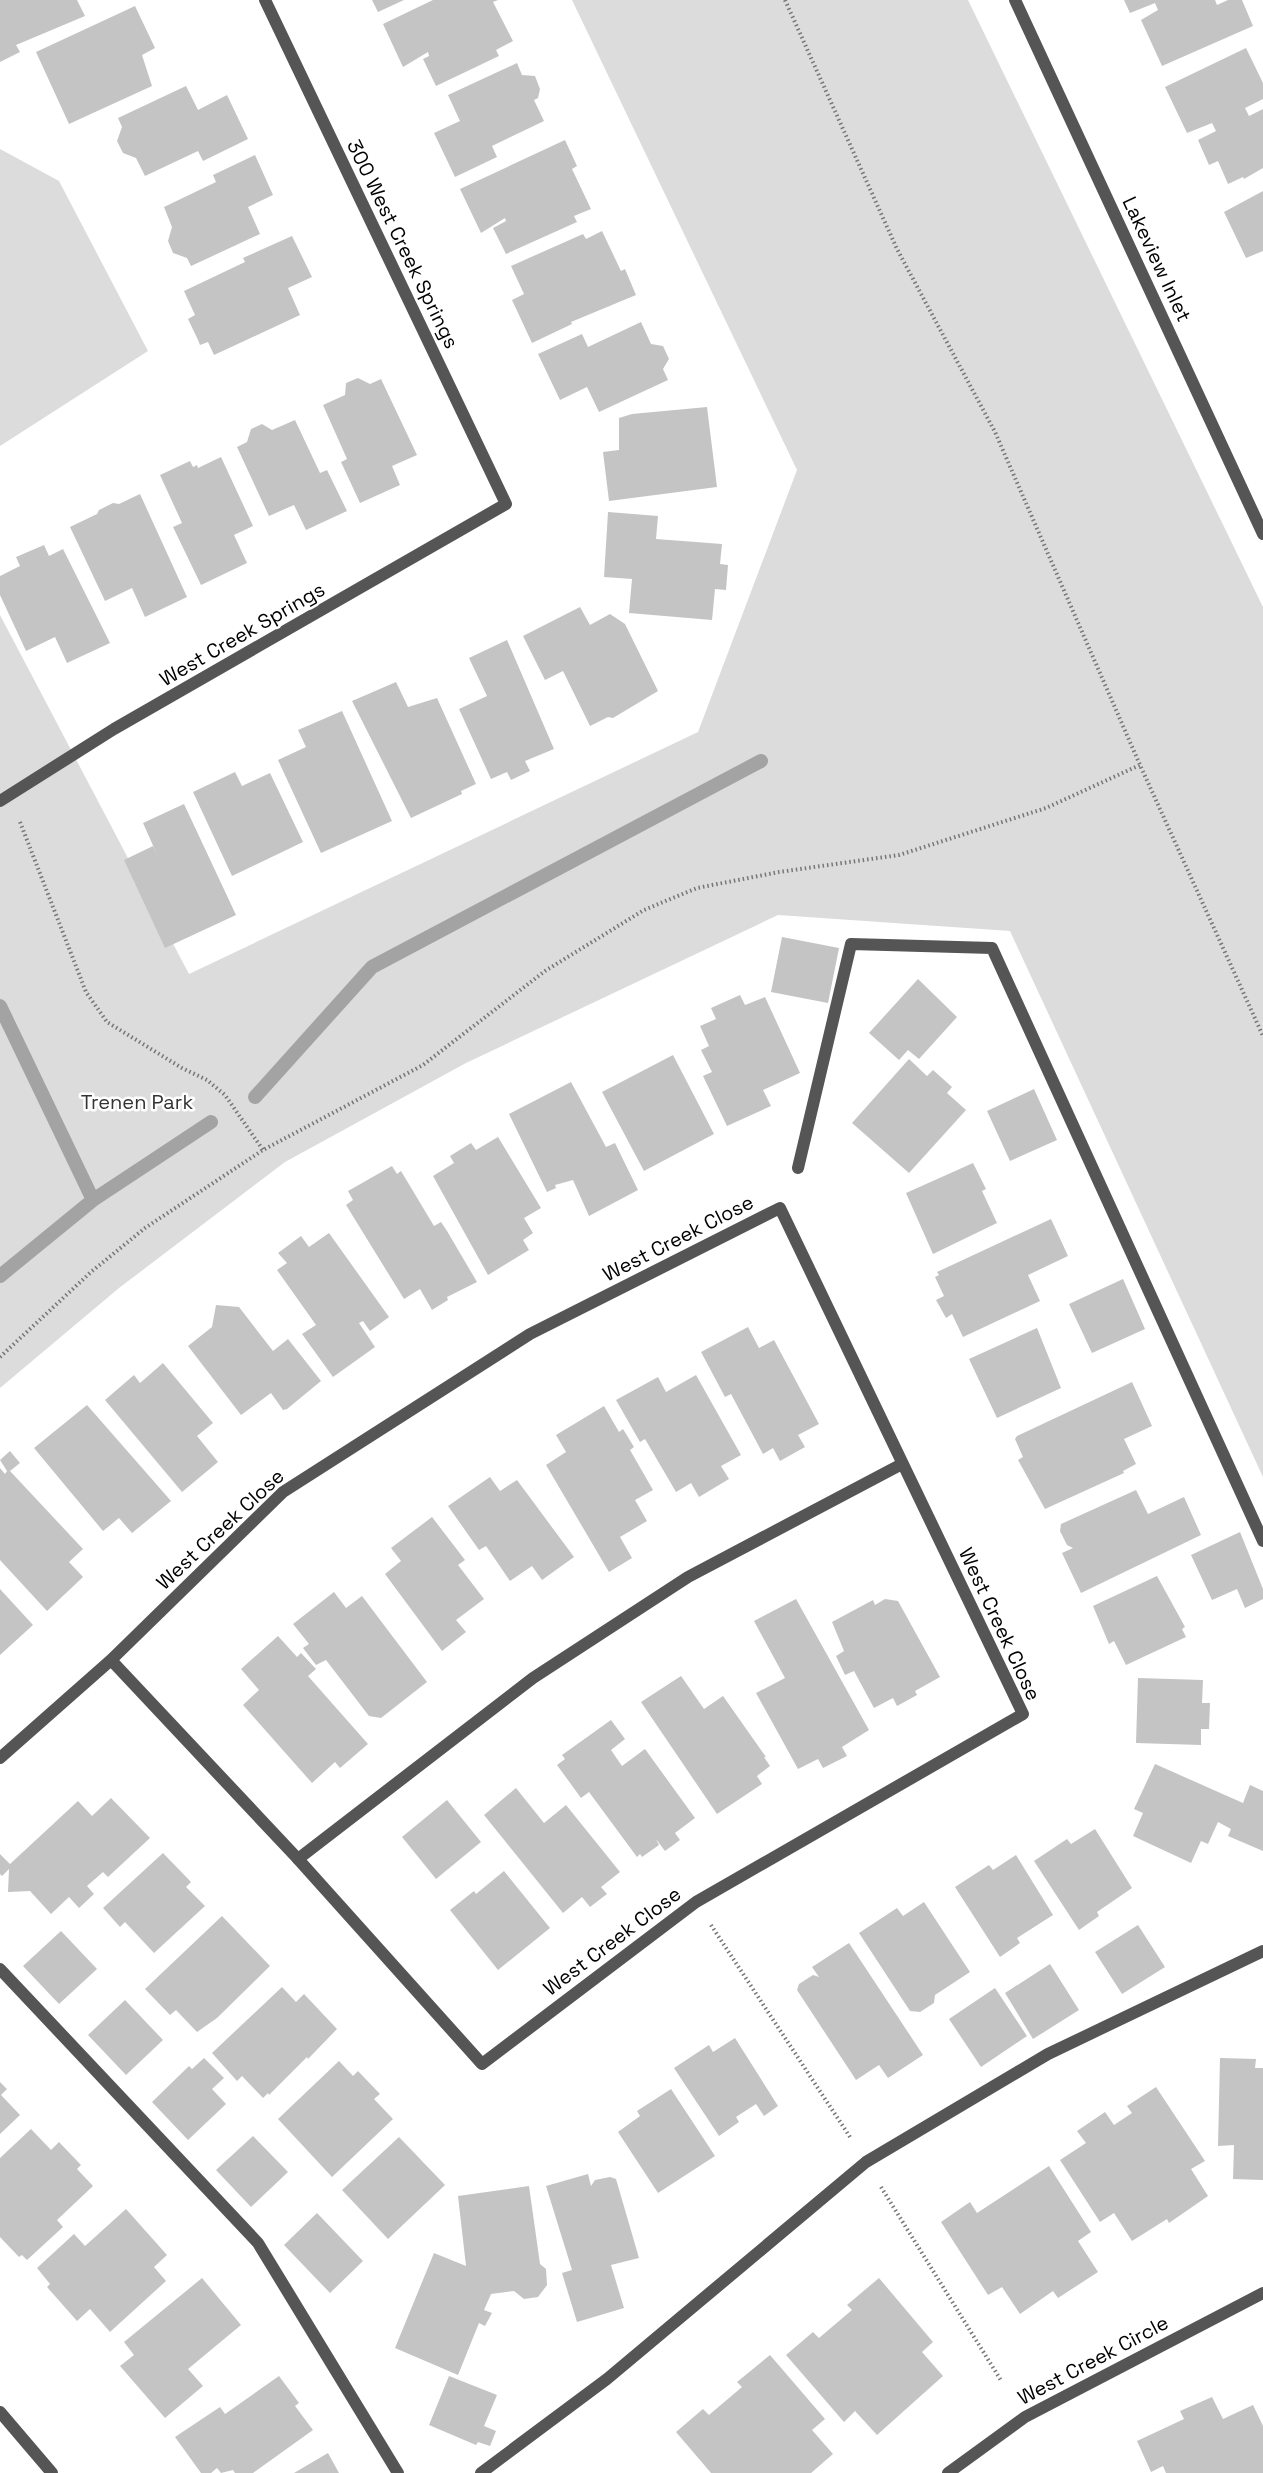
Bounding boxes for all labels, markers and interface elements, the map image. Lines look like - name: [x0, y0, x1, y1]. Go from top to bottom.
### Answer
- street label: 300 West Creek Springs: [341, 135, 465, 353]
- street label: Lakeview Inlet: [1117, 192, 1197, 326]
- street label: West Creek Springs: [155, 576, 329, 692]
- park label: Trenen Park: [81, 1089, 193, 1115]
- street label: West Creek Close: [598, 1189, 758, 1287]
- street label: West Creek Close: [151, 1463, 289, 1595]
- street label: West Creek Close: [953, 1543, 1047, 1705]
- street label: West Creek Close: [538, 1881, 686, 2001]
- street label: West Creek Circle: [1013, 2309, 1173, 2411]

